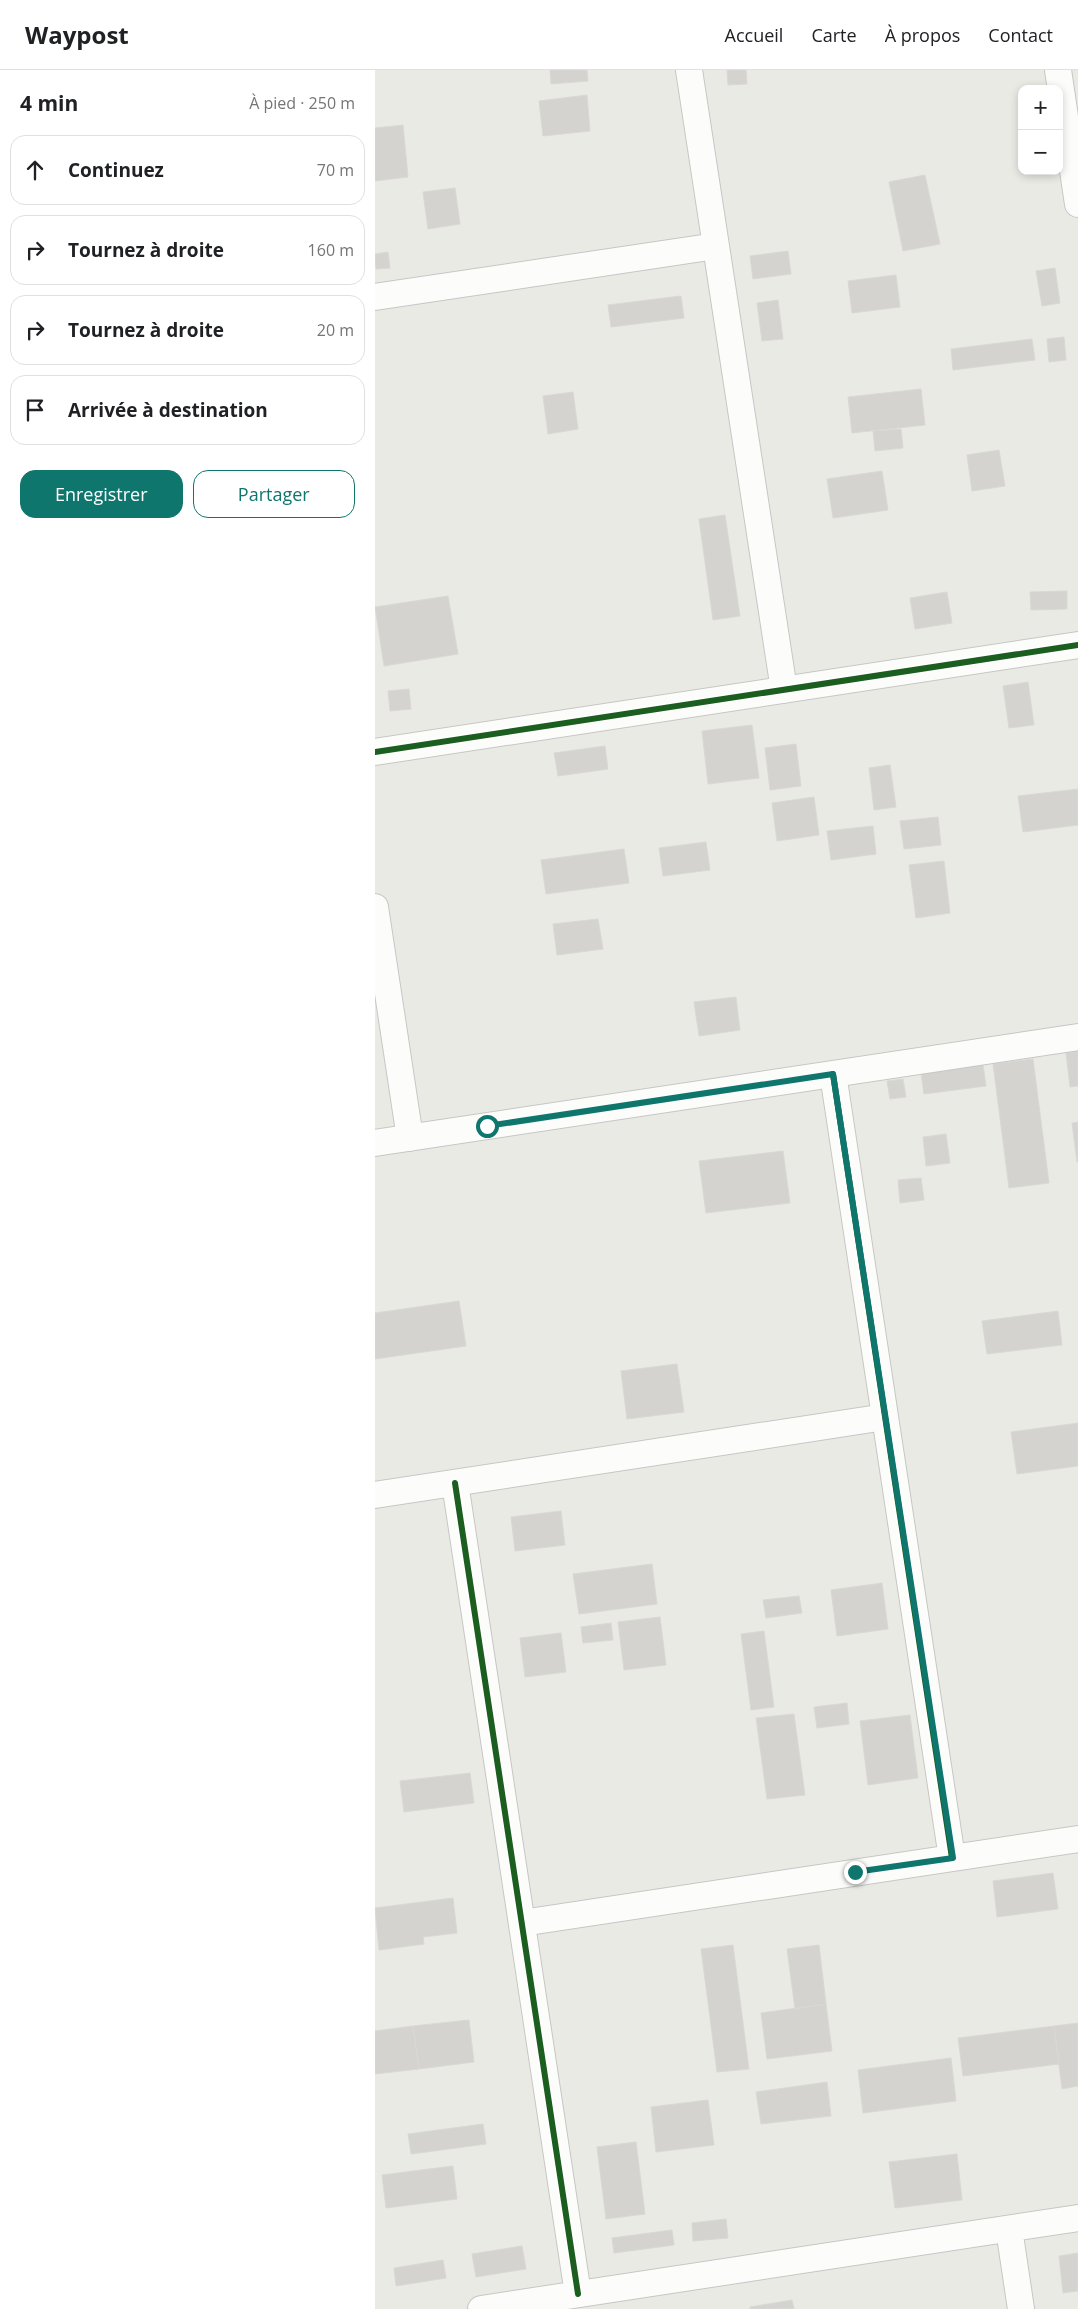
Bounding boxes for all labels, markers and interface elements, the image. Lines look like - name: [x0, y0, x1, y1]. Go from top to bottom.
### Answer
- text: Waypost: [25, 18, 129, 51]
- text: Accueil: [725, 23, 783, 47]
- text: Carte: [811, 23, 857, 47]
- text: À propos: [885, 23, 960, 47]
- text: Contact: [988, 23, 1053, 47]
- map controls: [1018, 85, 1063, 175]
- button: +: [1018, 85, 1063, 130]
- text: 4 min: [20, 89, 78, 117]
- text: À pied · 250 m: [249, 92, 355, 114]
- button: −: [1018, 130, 1063, 175]
- icon: ahead: [21, 156, 49, 184]
- text: Continuez: [68, 157, 164, 183]
- text: 70 m: [317, 159, 354, 181]
- icon: right: [21, 236, 49, 264]
- text: Tournez à droite: [68, 237, 224, 263]
- text: 160 m: [308, 239, 354, 261]
- icon: right: [21, 316, 49, 344]
- text: Tournez à droite: [68, 317, 224, 343]
- text: 20 m: [317, 319, 354, 341]
- icon: arrive: [21, 396, 49, 424]
- text: Arrivée à destination: [68, 397, 268, 423]
- button: Enregistrer: [20, 470, 183, 518]
- button: Partager: [193, 470, 355, 518]
- route start: [476, 1115, 499, 1138]
- route end: [844, 1861, 867, 1884]

